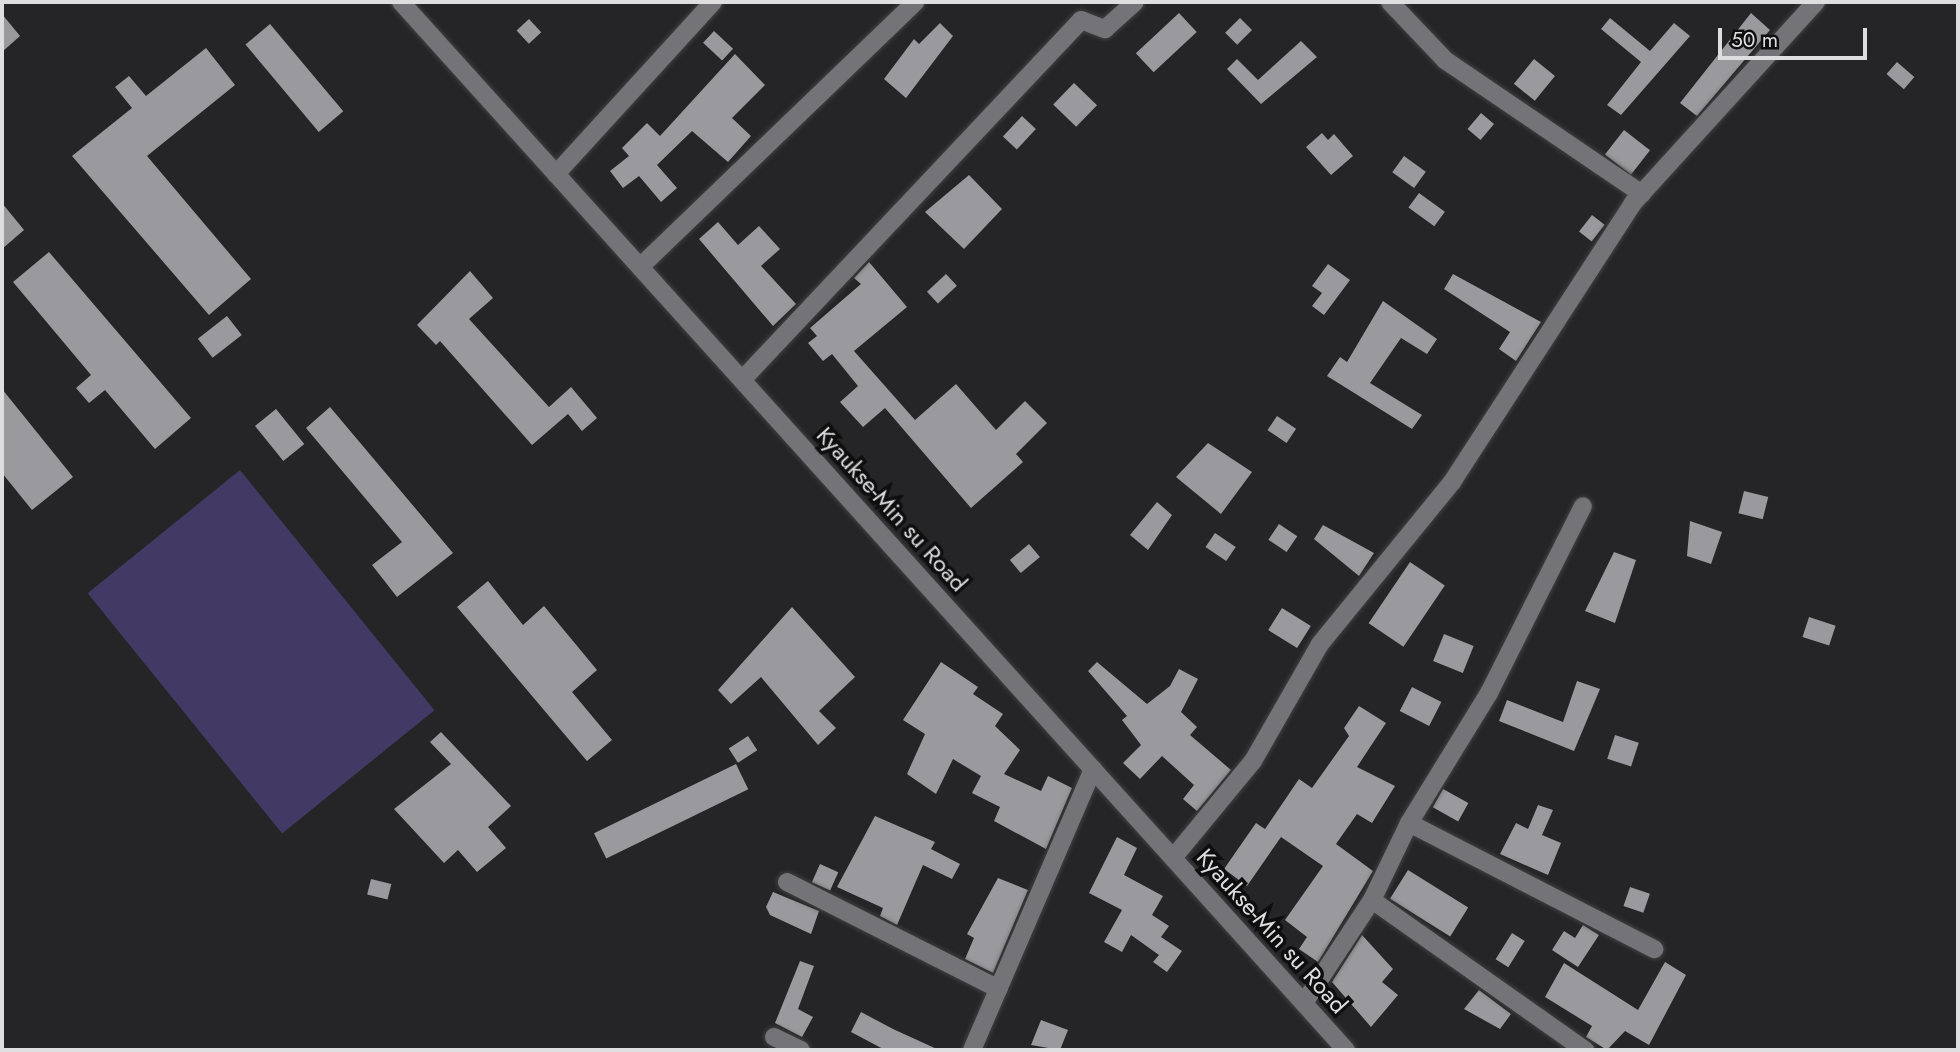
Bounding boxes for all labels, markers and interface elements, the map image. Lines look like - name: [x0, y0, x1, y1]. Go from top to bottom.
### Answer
- scale bar: [1722, 14, 1871, 58]
- text: 50 m: [1731, 25, 1778, 55]
- street label: Kyaukse-Min su Road: [811, 421, 973, 597]
- street label: Kyaukse-Min su Road: [1191, 843, 1353, 1019]

